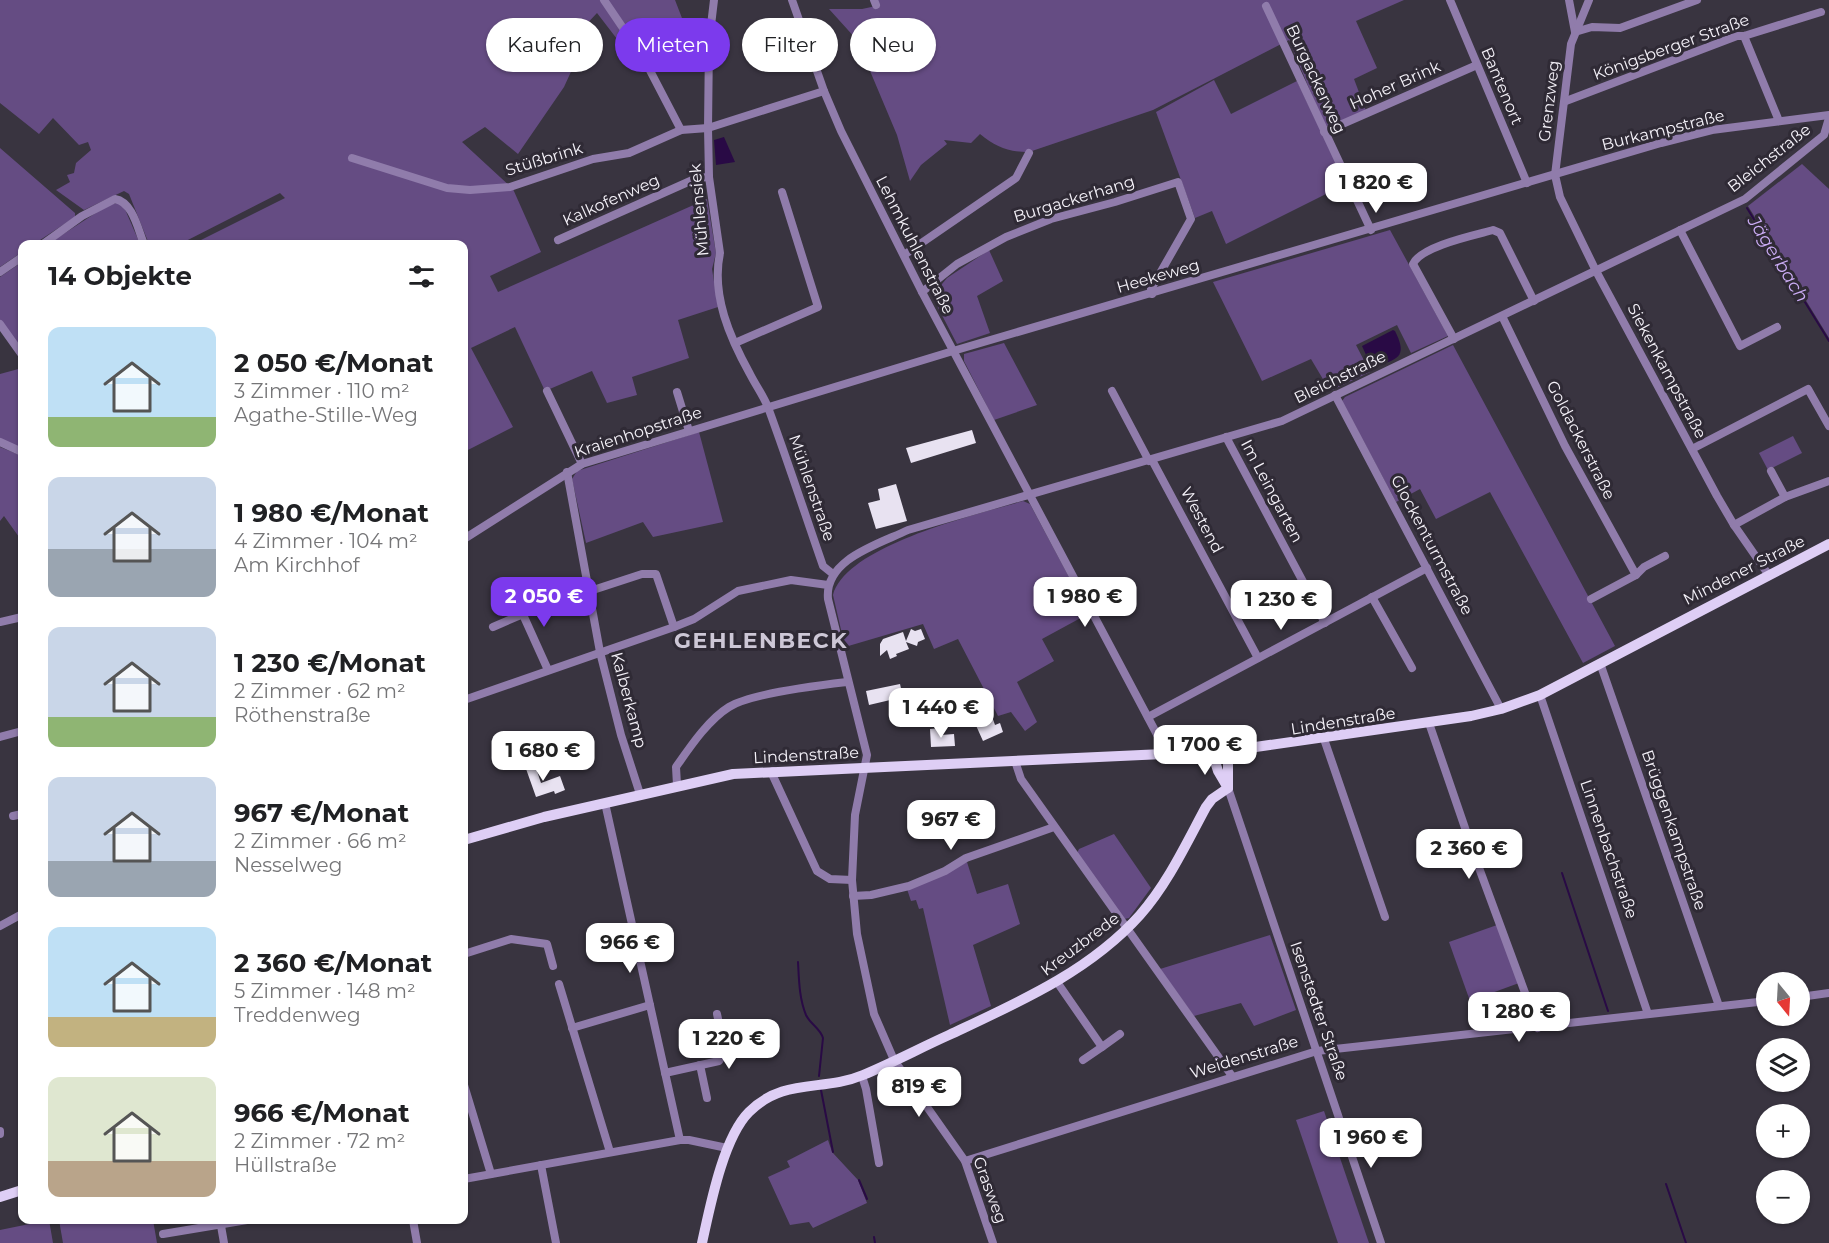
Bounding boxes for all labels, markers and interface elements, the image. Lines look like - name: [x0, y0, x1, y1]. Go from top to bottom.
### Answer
- street label: Königsberger Straße: [1590, 10, 1752, 84]
- chip: Kaufen: [486, 18, 603, 72]
- chip: Mieten: [615, 18, 730, 72]
- chip: Filter: [742, 18, 838, 72]
- chip: Neu: [850, 18, 936, 72]
- street label: Burgackerweg: [1282, 21, 1350, 137]
- street label: Bantenort: [1477, 44, 1527, 128]
- street label: Hoher Brink: [1347, 56, 1444, 113]
- street label: Grenzweg: [1535, 59, 1563, 143]
- street label: Burkampstraße: [1600, 106, 1726, 154]
- street label: Bleichstraße: [1724, 120, 1814, 196]
- street label: Stüßbrink: [503, 138, 585, 180]
- street label: Mühlensiek: [685, 162, 713, 257]
- pin: 1 820 €: [1321, 163, 1431, 214]
- street label: Kalkofenweg: [560, 170, 662, 230]
- text: 1 820 €: [1339, 170, 1413, 194]
- street label: Burgackerhang: [1011, 172, 1137, 226]
- street label: Lehmkuhlenstraße: [872, 173, 958, 317]
- water label: Jägerbach: [1742, 211, 1813, 306]
- street label: Heekeweg: [1114, 255, 1202, 297]
- text: 14 Objekte: [48, 260, 192, 292]
- icon: filters: [405, 260, 438, 293]
- street label: Siekenkampstraße: [1623, 300, 1711, 442]
- text: 2 050 €/Monat: [234, 347, 433, 379]
- street label: Bleichstraße: [1291, 347, 1389, 407]
- icon: home: [96, 351, 168, 423]
- street label: Goldackerstraße: [1543, 377, 1619, 503]
- text: 3 Zimmer · 110 m²: [234, 379, 410, 403]
- street label: Kraienhopstraße: [572, 402, 704, 462]
- text: Agathe-Stille-Weg: [234, 403, 418, 427]
- street label: Mühlenstraße: [785, 432, 839, 544]
- street label: Im Leingarten: [1237, 436, 1307, 546]
- street label: Glockenturmstraße: [1387, 472, 1477, 618]
- street label: Westend: [1177, 484, 1227, 556]
- text: 1 980 €/Monat: [234, 497, 429, 529]
- icon: home: [96, 501, 168, 573]
- text: 4 Zimmer · 104 m²: [234, 529, 418, 553]
- street label: Mindener Straße: [1680, 531, 1808, 609]
- text: Am Kirchhof: [234, 553, 360, 577]
- pin: 2 050 €: [489, 577, 599, 628]
- pin: 1 980 €: [1030, 577, 1140, 628]
- pin: 1 230 €: [1226, 580, 1336, 631]
- text: 2 050 €: [505, 584, 583, 608]
- text: 1 980 €: [1048, 584, 1122, 608]
- text: 1 230 €: [1245, 587, 1317, 611]
- district label: GEHLENBECK: [674, 627, 848, 654]
- text: 1 230 €/Monat: [234, 647, 426, 679]
- street label: Kalberkamp: [607, 650, 651, 750]
- icon: home: [96, 651, 168, 723]
- text: 2 Zimmer · 62 m²: [234, 679, 406, 703]
- pin: 1 440 €: [886, 688, 996, 739]
- text: 1 440 €: [903, 695, 979, 719]
- text: Röthenstraße: [234, 703, 371, 727]
- street label: Lindenstraße: [1289, 703, 1397, 739]
- pin: 1 700 €: [1150, 725, 1260, 776]
- pin: 1 680 €: [488, 731, 598, 782]
- text: 1 700 €: [1168, 732, 1242, 756]
- text: 1 680 €: [506, 738, 580, 762]
- street label: Lindenstraße: [753, 743, 859, 767]
- street label: Brüggenkampstraße: [1638, 747, 1710, 913]
- street label: Linnenbachstraße: [1576, 777, 1642, 921]
- text: 967 €/Monat: [234, 797, 409, 829]
- pin: 967 €: [909, 800, 993, 851]
- icon: home: [96, 801, 168, 873]
- text: 967 €: [921, 807, 981, 831]
- text: 2 Zimmer · 66 m²: [234, 829, 406, 853]
- pin: 2 360 €: [1414, 829, 1524, 880]
- text: 2 360 €: [1430, 836, 1508, 860]
- text: Nesselweg: [234, 853, 342, 877]
- street label: Kreuzbrede: [1037, 908, 1123, 980]
- pin: 966 €: [588, 923, 672, 974]
- text: 966 €: [600, 930, 660, 954]
- street label: Isenstedter Straße: [1286, 939, 1352, 1083]
- text: 2 360 €/Monat: [234, 947, 432, 979]
- icon: home: [96, 951, 168, 1023]
- north arrow: [1756, 972, 1810, 1026]
- map controls: [1756, 972, 1810, 1224]
- text: 5 Zimmer · 148 m²: [234, 979, 415, 1003]
- pin: 1 280 €: [1464, 992, 1574, 1043]
- text: 1 280 €: [1482, 999, 1556, 1023]
- text: Treddenweg: [234, 1003, 361, 1027]
- pin: 1 220 €: [674, 1019, 784, 1070]
- text: 1 220 €: [693, 1026, 765, 1050]
- street label: Weidenstraße: [1188, 1032, 1300, 1082]
- button: layers: [1756, 1038, 1810, 1092]
- pin: 819 €: [877, 1067, 961, 1118]
- text: 819 €: [891, 1074, 947, 1098]
- text: 966 €/Monat: [234, 1097, 410, 1129]
- icon: home: [96, 1101, 168, 1173]
- button: +: [1756, 1104, 1810, 1158]
- pin: 1 960 €: [1316, 1118, 1426, 1169]
- text: 1 960 €: [1334, 1125, 1408, 1149]
- text: 2 Zimmer · 72 m²: [234, 1129, 405, 1153]
- text: Hüllstraße: [234, 1153, 337, 1177]
- street label: Grasweg: [969, 1154, 1011, 1226]
- button: −: [1756, 1170, 1810, 1224]

